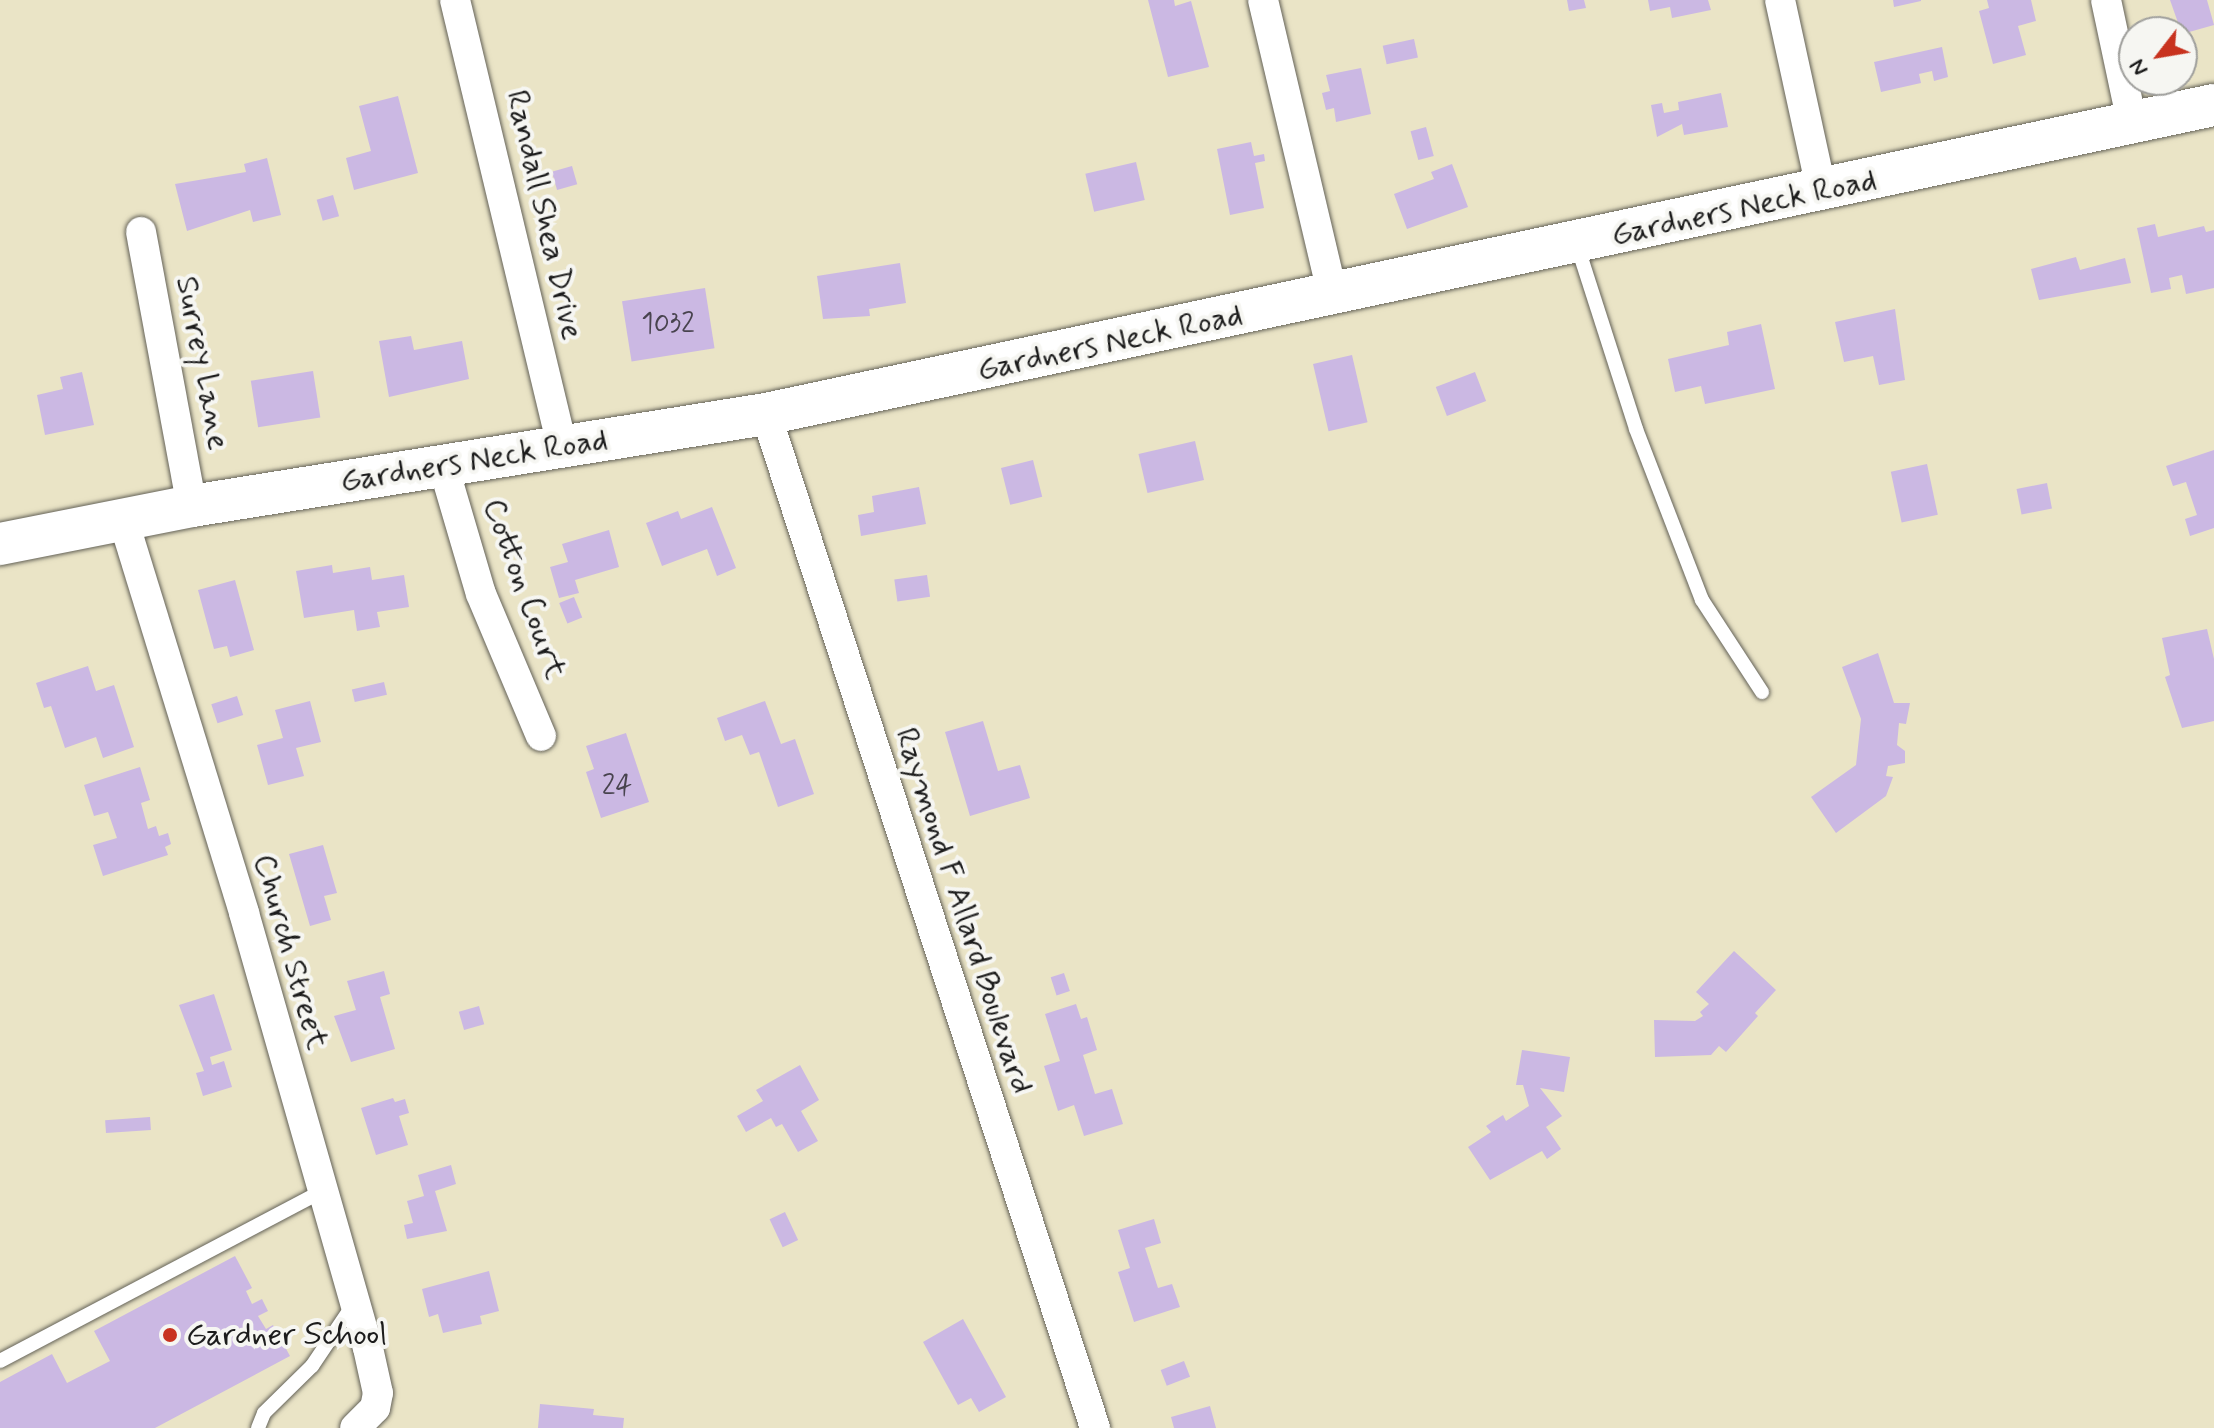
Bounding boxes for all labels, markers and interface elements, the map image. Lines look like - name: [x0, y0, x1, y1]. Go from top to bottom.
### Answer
- north arrow: [2118, 16, 2198, 96]
- text: N: [2123, 54, 2155, 81]
- street label: Randall Shea Drive: [497, 87, 591, 343]
- street label: Gardners Neck Road: [1608, 161, 1880, 255]
- street label: Surrey Lane: [167, 277, 237, 449]
- street label: Gardners Neck Road: [974, 296, 1246, 390]
- house number: 1032: [641, 308, 695, 342]
- street label: Gardners Neck Road: [338, 421, 610, 501]
- street label: Cotton Court: [475, 497, 573, 681]
- street label: Raymond F Allard Boulevard: [886, 723, 1040, 1099]
- house number: 24: [602, 770, 632, 804]
- street label: Church Street: [244, 850, 336, 1054]
- place label: Gardner School: [186, 1316, 387, 1354]
- marker: Gardner School: [161, 1326, 179, 1344]

